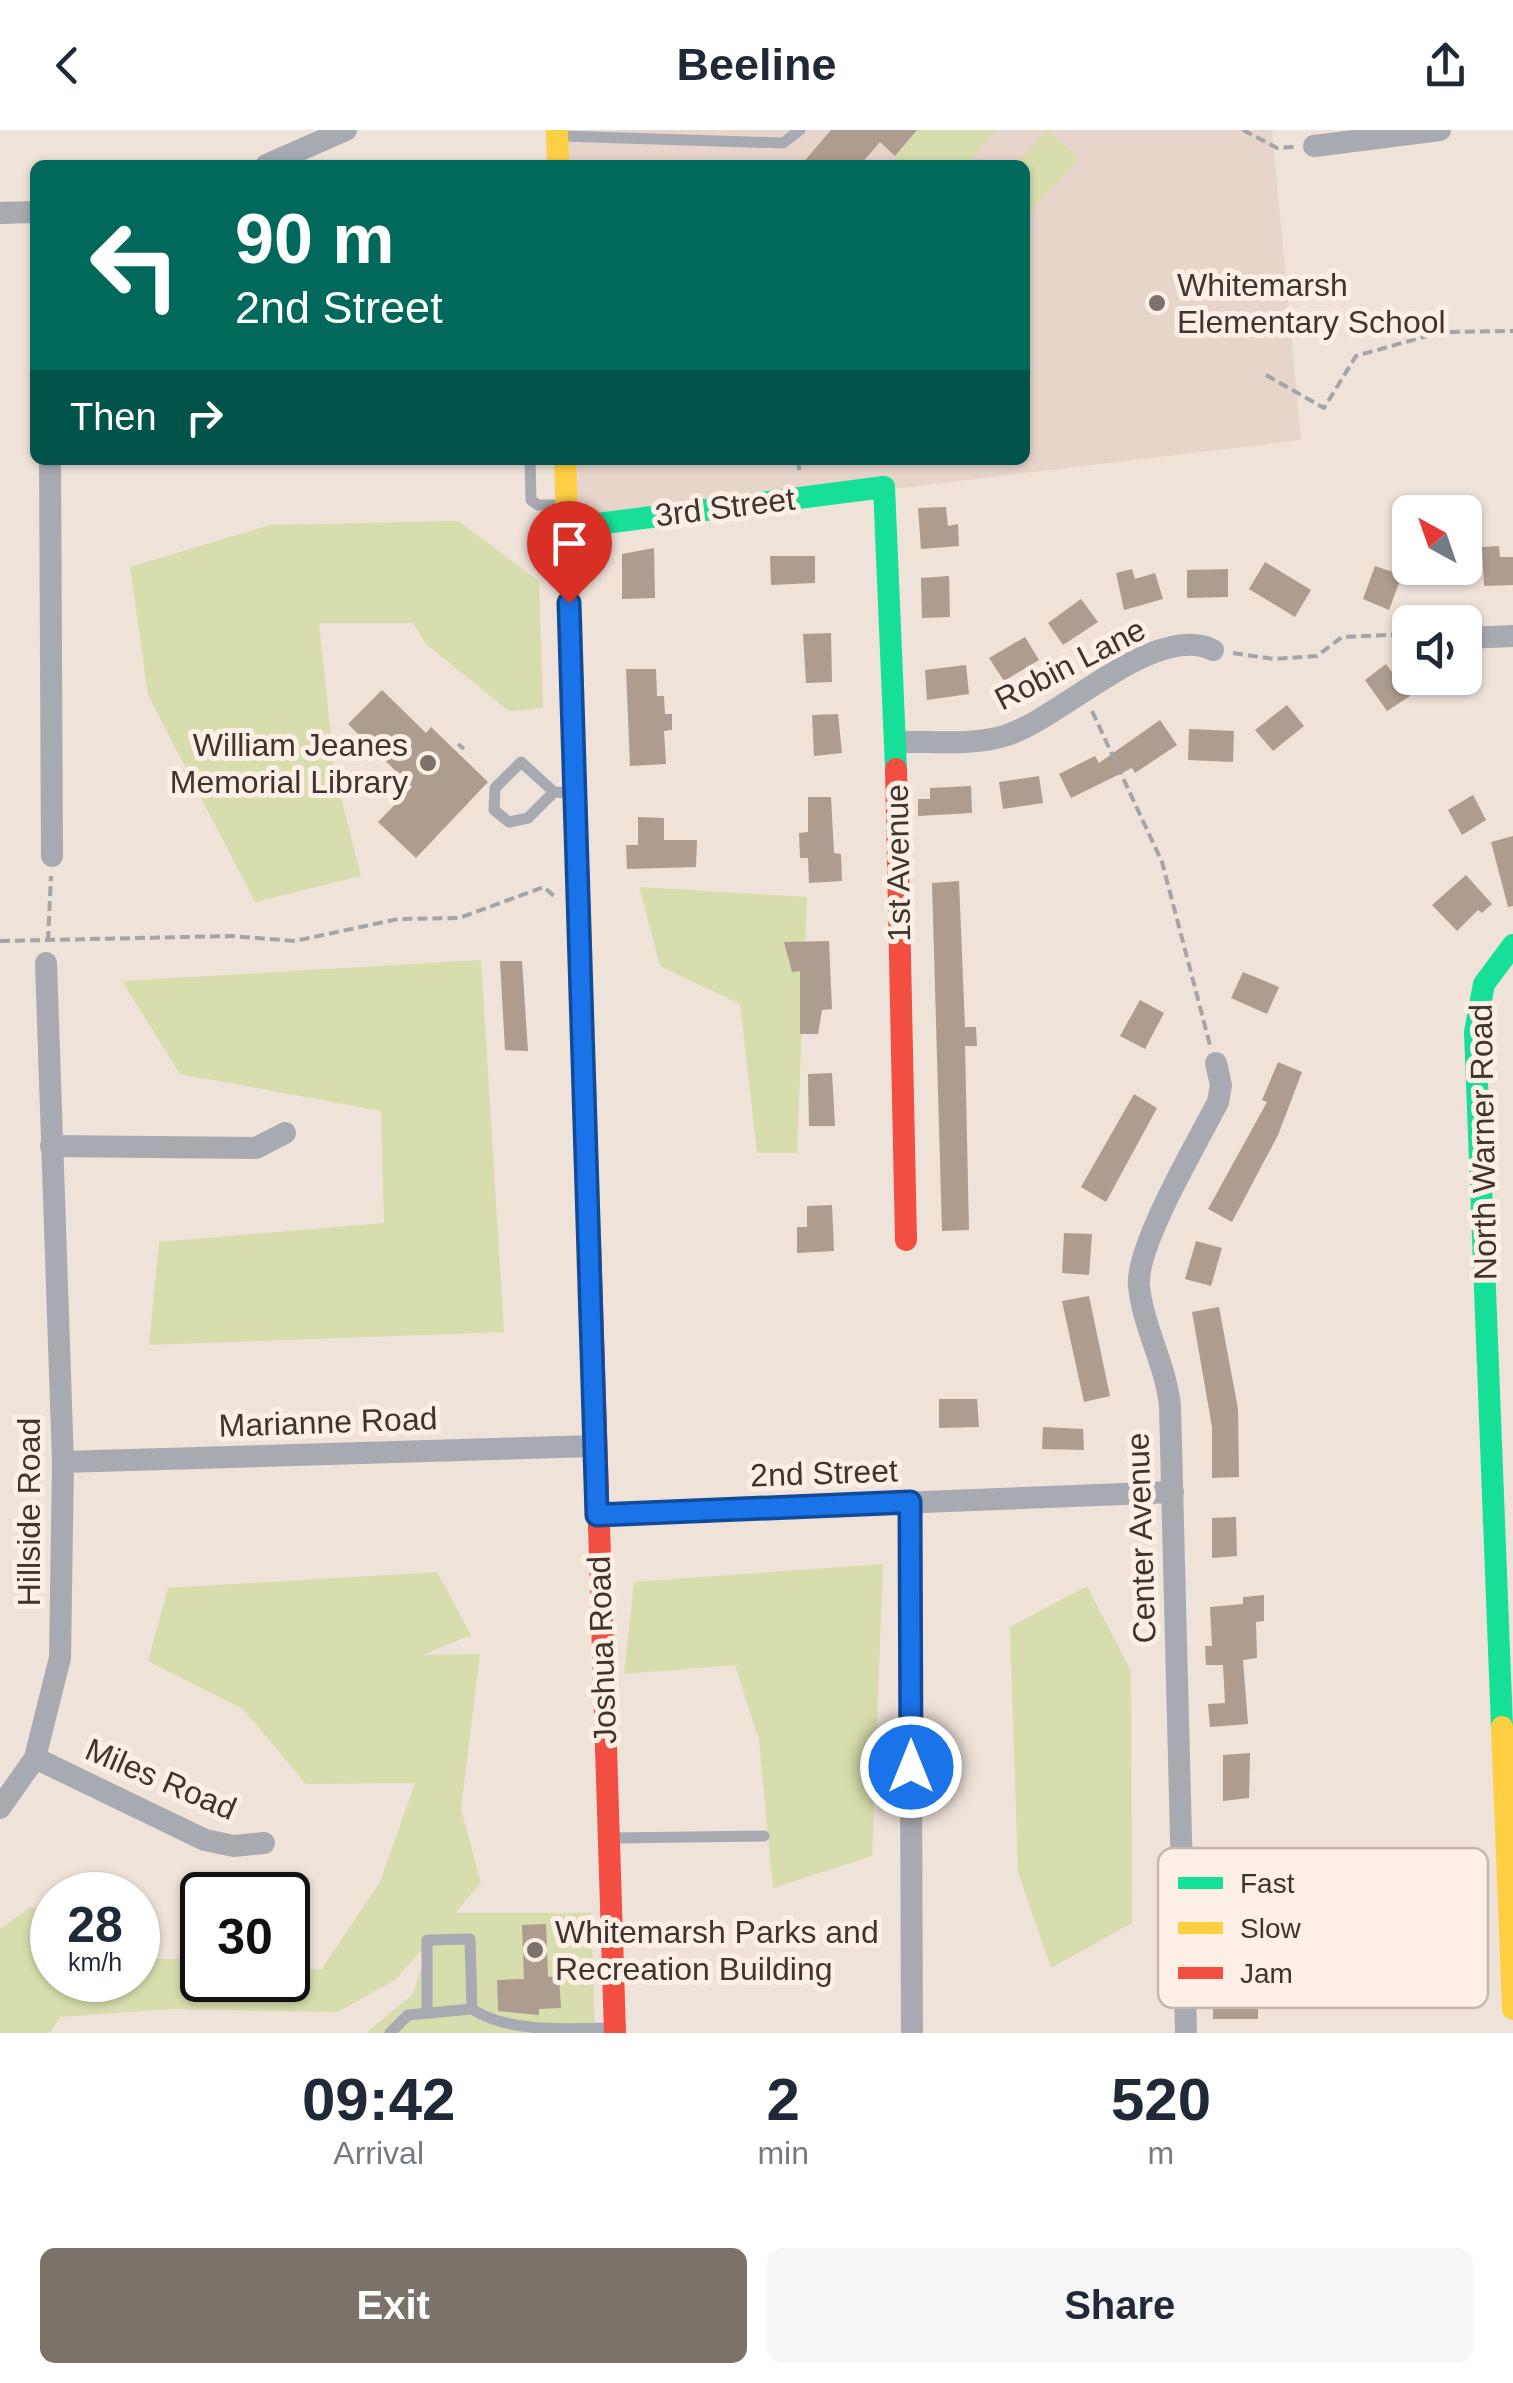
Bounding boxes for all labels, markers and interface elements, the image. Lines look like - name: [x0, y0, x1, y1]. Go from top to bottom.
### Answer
- icon: back: [40, 38, 95, 93]
- icon: share: [1418, 38, 1473, 93]
- text: Beeline: [676, 39, 837, 90]
- icon: left: [70, 200, 200, 330]
- text: 90 m: [235, 200, 395, 278]
- place label: Whitemarsh Elementary School: [1177, 267, 1446, 340]
- text: 2nd Street: [235, 282, 443, 333]
- marker: Whitemarsh Elementary School: [1146, 292, 1168, 314]
- icon: right: [177, 390, 232, 445]
- text: Then: [70, 396, 157, 438]
- street label: 3rd Street: [653, 481, 797, 533]
- north arrow: [1392, 495, 1482, 585]
- map controls: [1392, 495, 1482, 695]
- pin: [527, 501, 612, 604]
- icon: arrive: [542, 516, 597, 571]
- button: sound: [1392, 605, 1482, 695]
- street label: Robin Lane: [989, 611, 1151, 717]
- place label: William Jeanes Memorial Library: [170, 727, 408, 800]
- marker: William Jeanes Memorial Library: [417, 752, 439, 774]
- street label: 1st Avenue: [879, 784, 917, 942]
- street label: North Warner Road: [1463, 1004, 1503, 1280]
- street label: Marianne Road: [218, 1400, 438, 1444]
- street label: Hillside Road: [11, 1418, 47, 1606]
- street label: Center Avenue: [1119, 1432, 1163, 1644]
- street label: 2nd Street: [750, 1452, 899, 1494]
- street label: Joshua Road: [581, 1555, 623, 1745]
- position arrow: [859, 1715, 963, 1819]
- street label: Miles Road: [80, 1731, 242, 1827]
- legend: [1158, 1848, 1488, 2008]
- text: Fast: [1240, 1868, 1295, 1899]
- speed limit sign: 30: [180, 1872, 310, 2002]
- text: 28: [67, 1897, 123, 1953]
- text: Slow: [1240, 1913, 1301, 1944]
- place label: Whitemarsh Parks and Recreation Building: [555, 1914, 879, 1987]
- marker: Whitemarsh Parks and Recreation Building: [524, 1939, 546, 1961]
- text: km/h: [68, 1948, 122, 1976]
- text: Jam: [1240, 1958, 1293, 1989]
- text: 09:42: [302, 2066, 455, 2133]
- text: 2: [766, 2066, 800, 2133]
- text: 520: [1111, 2066, 1211, 2133]
- text: Arrival: [333, 2135, 424, 2171]
- text: min: [757, 2135, 809, 2171]
- text: m: [1148, 2135, 1174, 2171]
- button: Exit: [40, 2248, 747, 2363]
- button: Share: [767, 2248, 1473, 2363]

